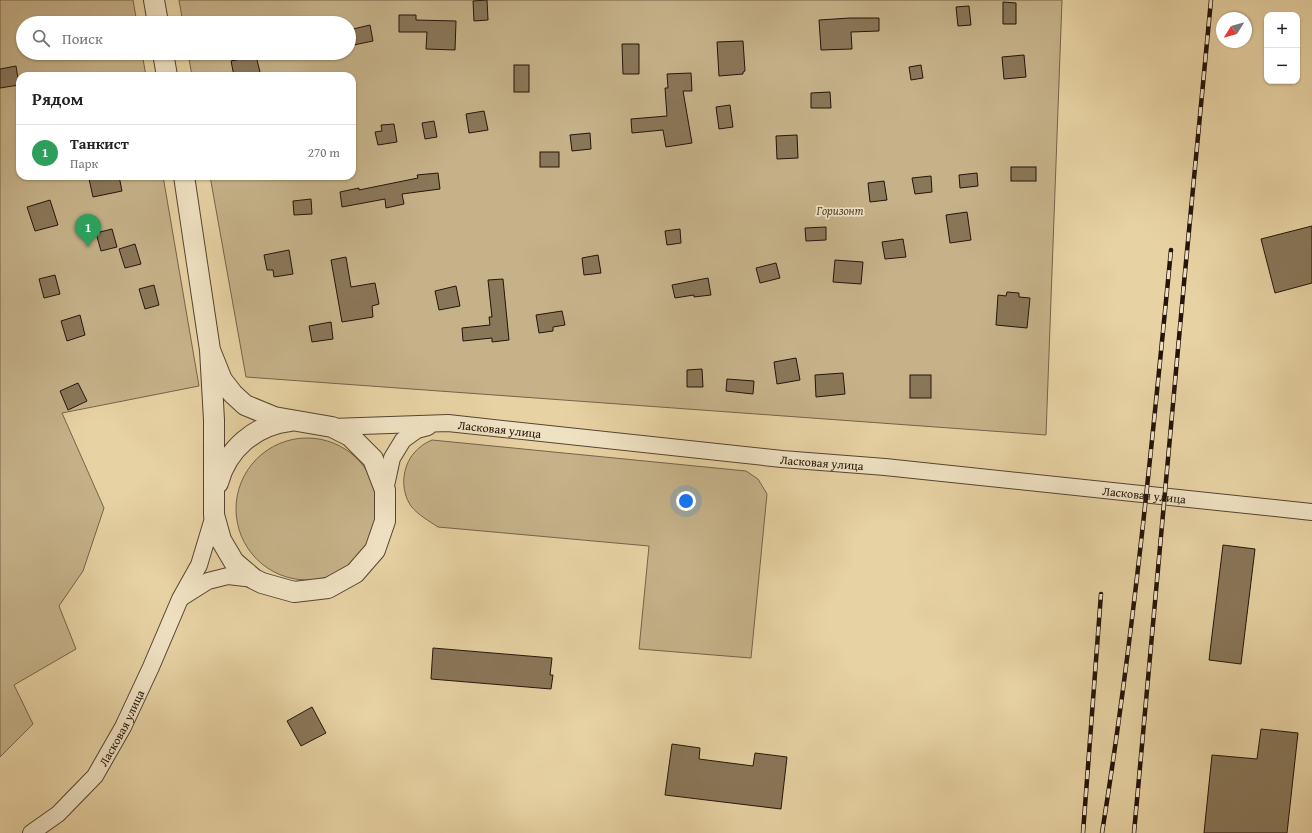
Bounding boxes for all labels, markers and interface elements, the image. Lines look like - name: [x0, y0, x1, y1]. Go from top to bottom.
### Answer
- north arrow: [1216, 12, 1252, 48]
- map controls: [1264, 12, 1300, 84]
- button: +: [1264, 12, 1300, 48]
- search box: [16, 16, 356, 60]
- icon: search: [30, 27, 52, 49]
- text: Поиск: [62, 28, 103, 49]
- button: −: [1264, 48, 1300, 84]
- text: Рядом: [32, 86, 83, 111]
- text: Танкист: [70, 133, 129, 154]
- text: 1: [42, 143, 48, 162]
- text: 270 m: [308, 143, 340, 162]
- text: Парк: [70, 154, 98, 173]
- park label: Горизонт: [815, 202, 864, 219]
- pin: 1: [75, 214, 101, 247]
- street label: Ласковая улица: [457, 416, 542, 442]
- street label: Ласковая улица: [779, 450, 865, 474]
- street label: Ласковая улица: [1102, 481, 1187, 507]
- your location: [676, 491, 696, 511]
- street label: Ласковая улица: [94, 687, 148, 769]

